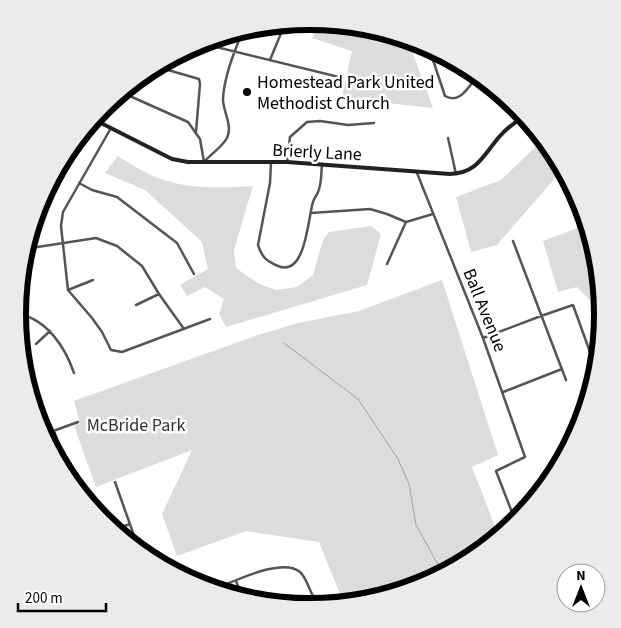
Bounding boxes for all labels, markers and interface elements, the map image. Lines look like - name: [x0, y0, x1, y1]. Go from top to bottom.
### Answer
- place label: Homestead Park United Methodist Church: [257, 70, 435, 116]
- marker: Homestead Park United Methodist Church: [241, 86, 253, 98]
- street label: Brierly Lane: [272, 138, 362, 167]
- street label: Ball Avenue: [456, 265, 513, 356]
- park label: McBride Park: [87, 413, 185, 438]
- north arrow: [556, 563, 606, 613]
- text: N: [576, 566, 586, 586]
- scale bar: [18, 580, 105, 612]
- text: 200 m: [25, 588, 63, 609]

